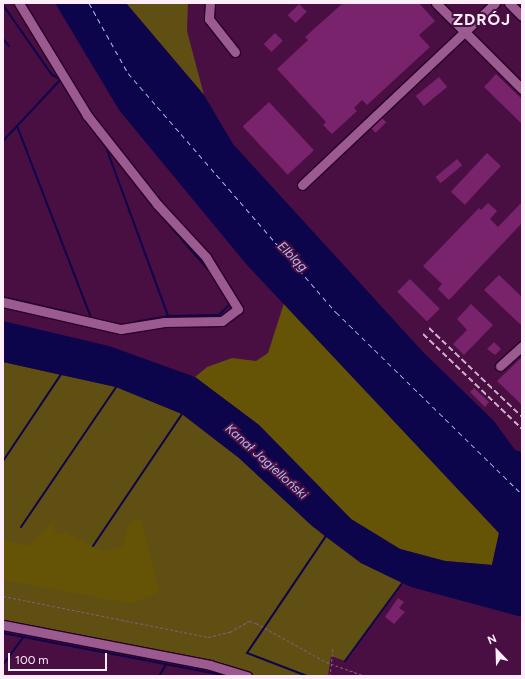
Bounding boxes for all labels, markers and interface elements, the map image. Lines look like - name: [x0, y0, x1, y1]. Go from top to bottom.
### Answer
- district label: ZDRÓJ: [453, 10, 511, 30]
- water label: Elbląg: [274, 239, 310, 275]
- water label: Kanał Jagielloński: [222, 421, 310, 503]
- north arrow: [477, 631, 517, 671]
- text: N: [486, 632, 499, 647]
- scale bar: [10, 645, 109, 671]
- text: 100 m: [15, 653, 49, 667]

